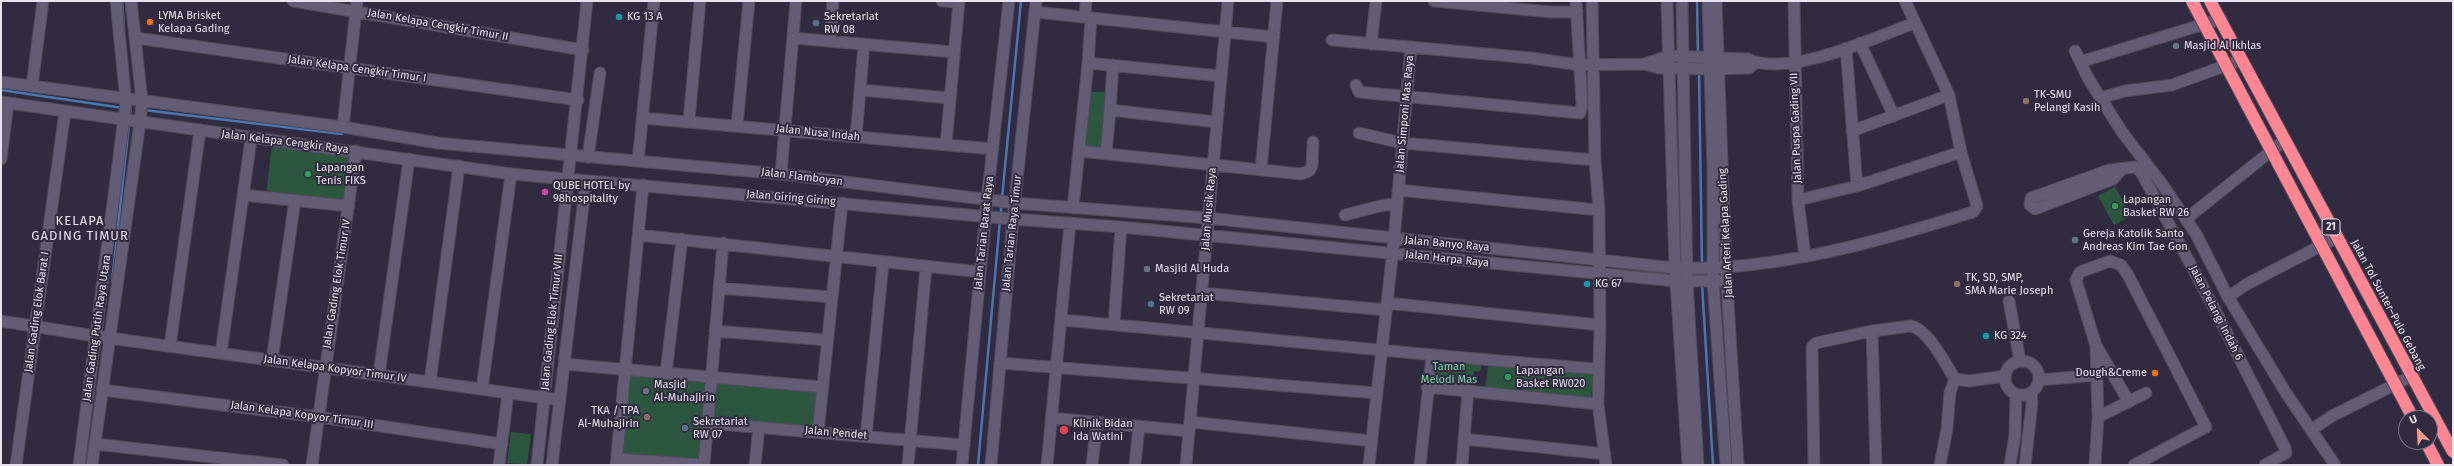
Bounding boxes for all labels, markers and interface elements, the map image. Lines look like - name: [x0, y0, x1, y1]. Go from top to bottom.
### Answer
- street label: Jalan Kelapa Cengkir Timur II: [367, 6, 509, 44]
- place label: LYMA Brisket Kelapa Gading: [158, 9, 230, 35]
- place label: KG 13 A: [627, 10, 663, 24]
- place label: Sekretariat RW 08: [824, 10, 879, 36]
- marker: KG 13 A: [614, 12, 624, 22]
- marker: LYMA Brisket Kelapa Gading: [145, 17, 155, 27]
- marker: Sekretariat RW 08: [811, 18, 821, 28]
- place label: Masjid Al Ikhlas: [2184, 39, 2261, 53]
- marker: Masjid Al Ikhlas: [2171, 41, 2181, 51]
- street label: Jalan Kelapa Cengkir Timur I: [287, 53, 427, 85]
- street label: Jalan Simponi Mas Raya: [1393, 55, 1417, 173]
- street label: Jalan Puspa Gading VII: [1787, 72, 1805, 184]
- place label: TK-SMU Pelangi Kasih: [2034, 88, 2100, 114]
- marker: TK-SMU Pelangi Kasih: [2021, 96, 2031, 106]
- street label: Jalan Nusa Indah: [775, 122, 861, 144]
- street label: Jalan Kelapa Cengkir Raya: [221, 128, 349, 156]
- place label: Lapangan Tenis FIKS: [316, 161, 366, 187]
- street label: Jalan Flamboyan: [760, 165, 844, 189]
- street label: Jalan Musik Raya: [1199, 167, 1219, 251]
- street label: Jalan Arteri Kelapa Gading: [1716, 168, 1736, 298]
- marker: Lapangan Tenis FIKS: [303, 169, 313, 179]
- street label: Jalan Tarian Raya Timur: [999, 174, 1025, 292]
- street label: Jalan Tarian Barat Raya: [971, 175, 997, 291]
- place label: QUBE HOTEL by 98hospitality: [553, 179, 630, 205]
- marker: QUBE HOTEL by 98hospitality: [540, 187, 550, 197]
- street label: Jalan Giring Giring: [746, 188, 836, 208]
- place label: Lapangan Basket RW 26: [2123, 193, 2189, 219]
- marker: Lapangan Basket RW 26: [2110, 201, 2120, 211]
- district label: KELAPA GADING TIMUR: [31, 213, 129, 244]
- street label: Jalan Gading Elok Timur IV: [320, 219, 354, 349]
- road number: 21: [2322, 219, 2340, 235]
- place label: Gereja Katolik Santo Andreas Kim Tae Gon: [2083, 227, 2188, 253]
- street label: Jalan Banyo Raya: [1404, 234, 1490, 254]
- marker: Gereja Katolik Santo Andreas Kim Tae Gon: [2070, 235, 2080, 245]
- street label: Jalan Tol Sunter–Pulo Gebang: [2348, 237, 2428, 373]
- street label: Jalan Harpa Raya: [1404, 248, 1490, 270]
- street label: Jalan Gading Elok Barat I: [22, 251, 52, 373]
- street label: Jalan Gading Elok Timur VIII: [538, 253, 566, 391]
- street label: Jalan Gading Putih Raya Utara: [80, 254, 114, 402]
- place label: Masjid Al Huda: [1155, 262, 1229, 276]
- street label: Jalan Pelangi Indah 6: [2186, 263, 2246, 363]
- marker: Masjid Al Huda: [1142, 264, 1152, 274]
- place label: TK, SD, SMP, SMA Marie Joseph: [1965, 271, 2053, 297]
- place label: KG 67: [1595, 277, 1622, 291]
- marker: KG 67: [1582, 279, 1592, 289]
- marker: TK, SD, SMP, SMA Marie Joseph: [1952, 279, 1962, 289]
- place label: Sekretariat RW 09: [1159, 291, 1214, 317]
- marker: Sekretariat RW 09: [1146, 299, 1156, 309]
- place label: KG 324: [1994, 329, 2027, 343]
- marker: KG 324: [1981, 331, 1991, 341]
- street label: Jalan Kelapa Kopyor Timur IV: [263, 352, 407, 386]
- park label: Taman Melodi Mas: [1421, 360, 1477, 386]
- place label: Lapangan Basket RW020: [1516, 364, 1585, 390]
- place label: Dough&Creme: [2076, 366, 2147, 380]
- marker: Dough&Creme: [2150, 368, 2160, 378]
- marker: Lapangan Basket RW020: [1503, 372, 1513, 382]
- place label: Masjid Al-Muhajirin: [654, 378, 715, 404]
- marker: Masjid Al-Muhajirin: [641, 386, 651, 396]
- street label: Jalan Kelapa Kopyor Timur III: [230, 398, 374, 432]
- place label: TKA / TPA Al-Muhajirin: [578, 404, 639, 430]
- north arrow: [2398, 410, 2438, 450]
- marker: TKA / TPA Al-Muhajirin: [642, 412, 652, 422]
- text: U: [2407, 412, 2419, 427]
- place label: Sekretariat RW 07: [693, 415, 748, 441]
- place label: Klinik Bidan Ida Watini: [1073, 417, 1133, 443]
- marker: Sekretariat RW 07: [680, 423, 690, 433]
- street label: Jalan Pendet: [804, 424, 868, 442]
- marker: Klinik Bidan Ida Watini: [1058, 424, 1070, 436]

